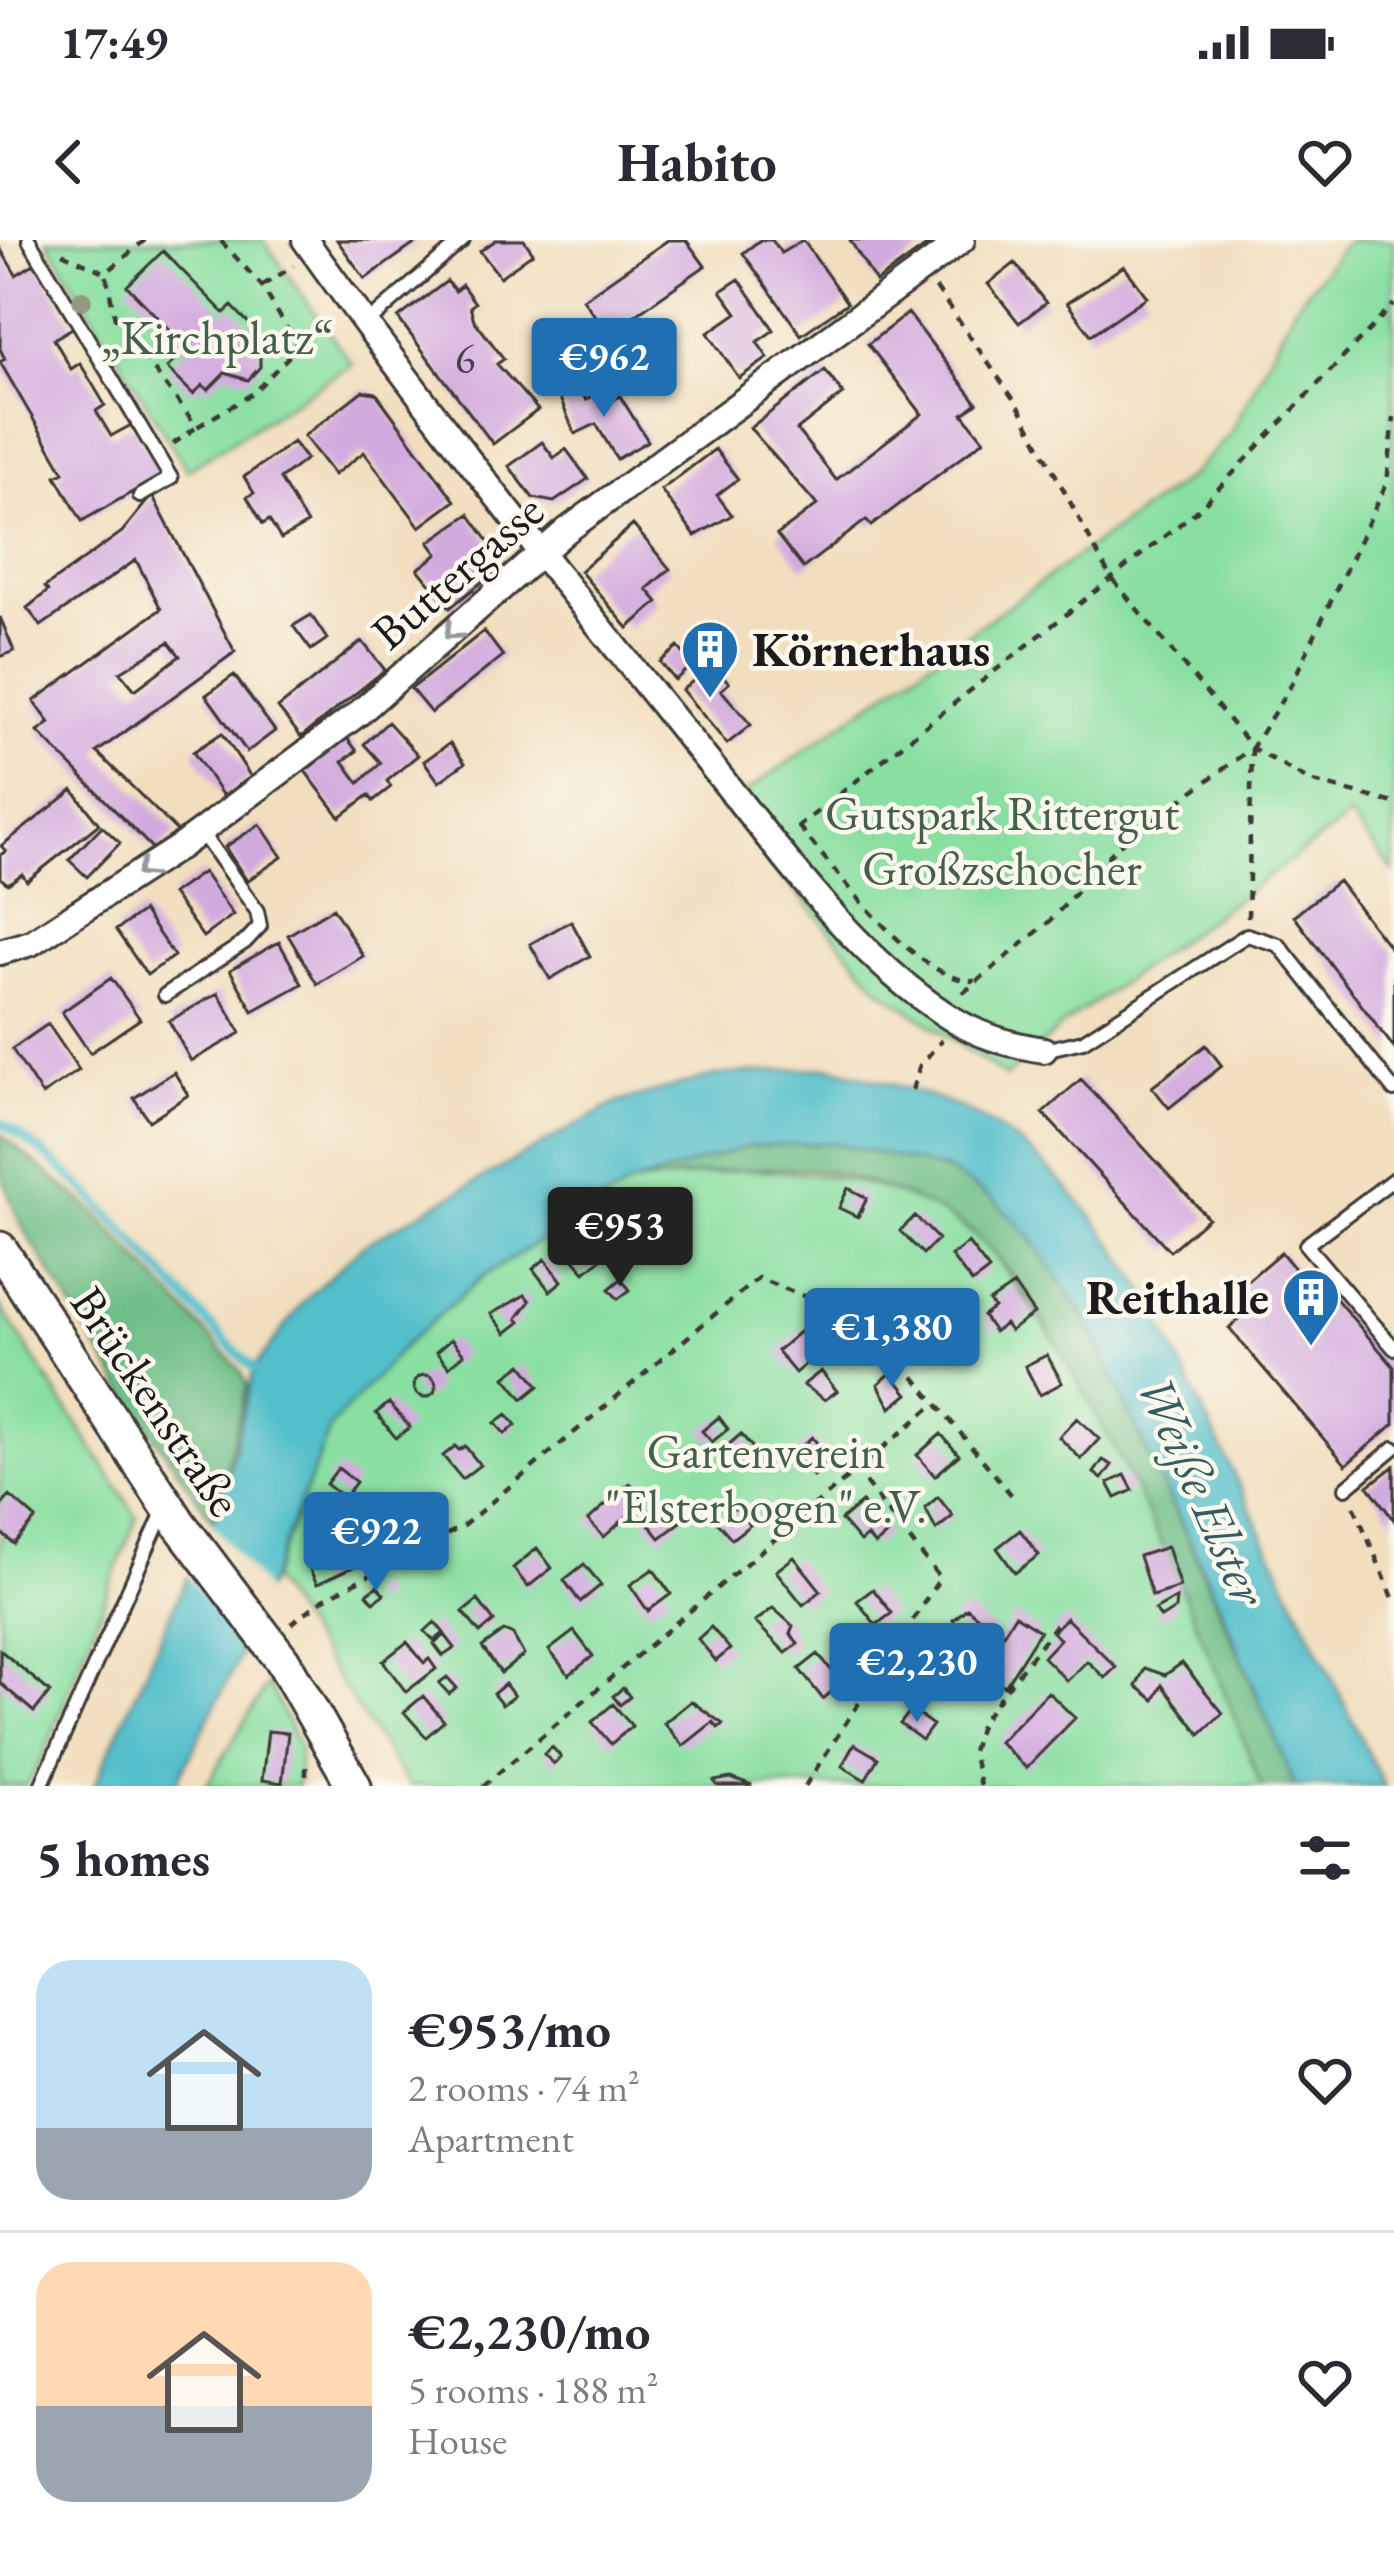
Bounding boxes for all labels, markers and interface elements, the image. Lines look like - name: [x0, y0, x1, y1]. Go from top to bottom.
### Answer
- text: 17:49: [60, 13, 168, 71]
- text: Habito: [617, 127, 777, 197]
- icon: back: [36, 129, 102, 195]
- icon: heart: [1292, 129, 1358, 195]
- park label: „Kirchplatz“: [101, 306, 333, 368]
- pin: €962: [533, 318, 675, 420]
- house number: 6: [455, 331, 475, 386]
- text: €962: [559, 331, 649, 382]
- street label: Buttergasse: [358, 479, 556, 663]
- one-way arrow: [444, 618, 466, 639]
- building icon: Körnerhaus: [679, 618, 741, 700]
- place label: Körnerhaus: [752, 618, 990, 680]
- park label: Gutspark Rittergut Großzschocher: [825, 782, 1179, 899]
- one-way arrow: [135, 856, 157, 878]
- pin: €953: [549, 1187, 691, 1289]
- text: €953: [575, 1200, 665, 1251]
- place label: Reithalle: [1086, 1266, 1269, 1328]
- building icon: Reithalle: [1280, 1266, 1342, 1348]
- street label: Brückenstraße: [57, 1274, 257, 1528]
- pin: €1,380: [794, 1288, 990, 1390]
- text: €1,380: [832, 1301, 952, 1352]
- water label: Weiße Elster: [1123, 1365, 1284, 1618]
- park label: Gartenverein "Elsterbogen" e.V.: [605, 1420, 927, 1537]
- pin: €922: [305, 1492, 447, 1594]
- text: €922: [331, 1505, 421, 1556]
- pin: €2,230: [819, 1623, 1015, 1725]
- text: €2,230: [857, 1636, 977, 1687]
- text: 5 homes: [36, 1825, 210, 1891]
- icon: filters: [1292, 1825, 1358, 1891]
- text: €953/mo: [408, 1996, 611, 2062]
- icon: home: [132, 2008, 276, 2152]
- icon: heart: [1292, 2047, 1358, 2113]
- text: 2 rooms · 74 m²: [408, 2062, 640, 2113]
- text: Apartment: [408, 2113, 574, 2164]
- text: €2,230/mo: [408, 2298, 651, 2364]
- icon: home: [132, 2310, 276, 2454]
- icon: heart: [1292, 2349, 1358, 2415]
- text: 5 rooms · 188 m²: [408, 2364, 659, 2415]
- text: House: [408, 2415, 507, 2466]

